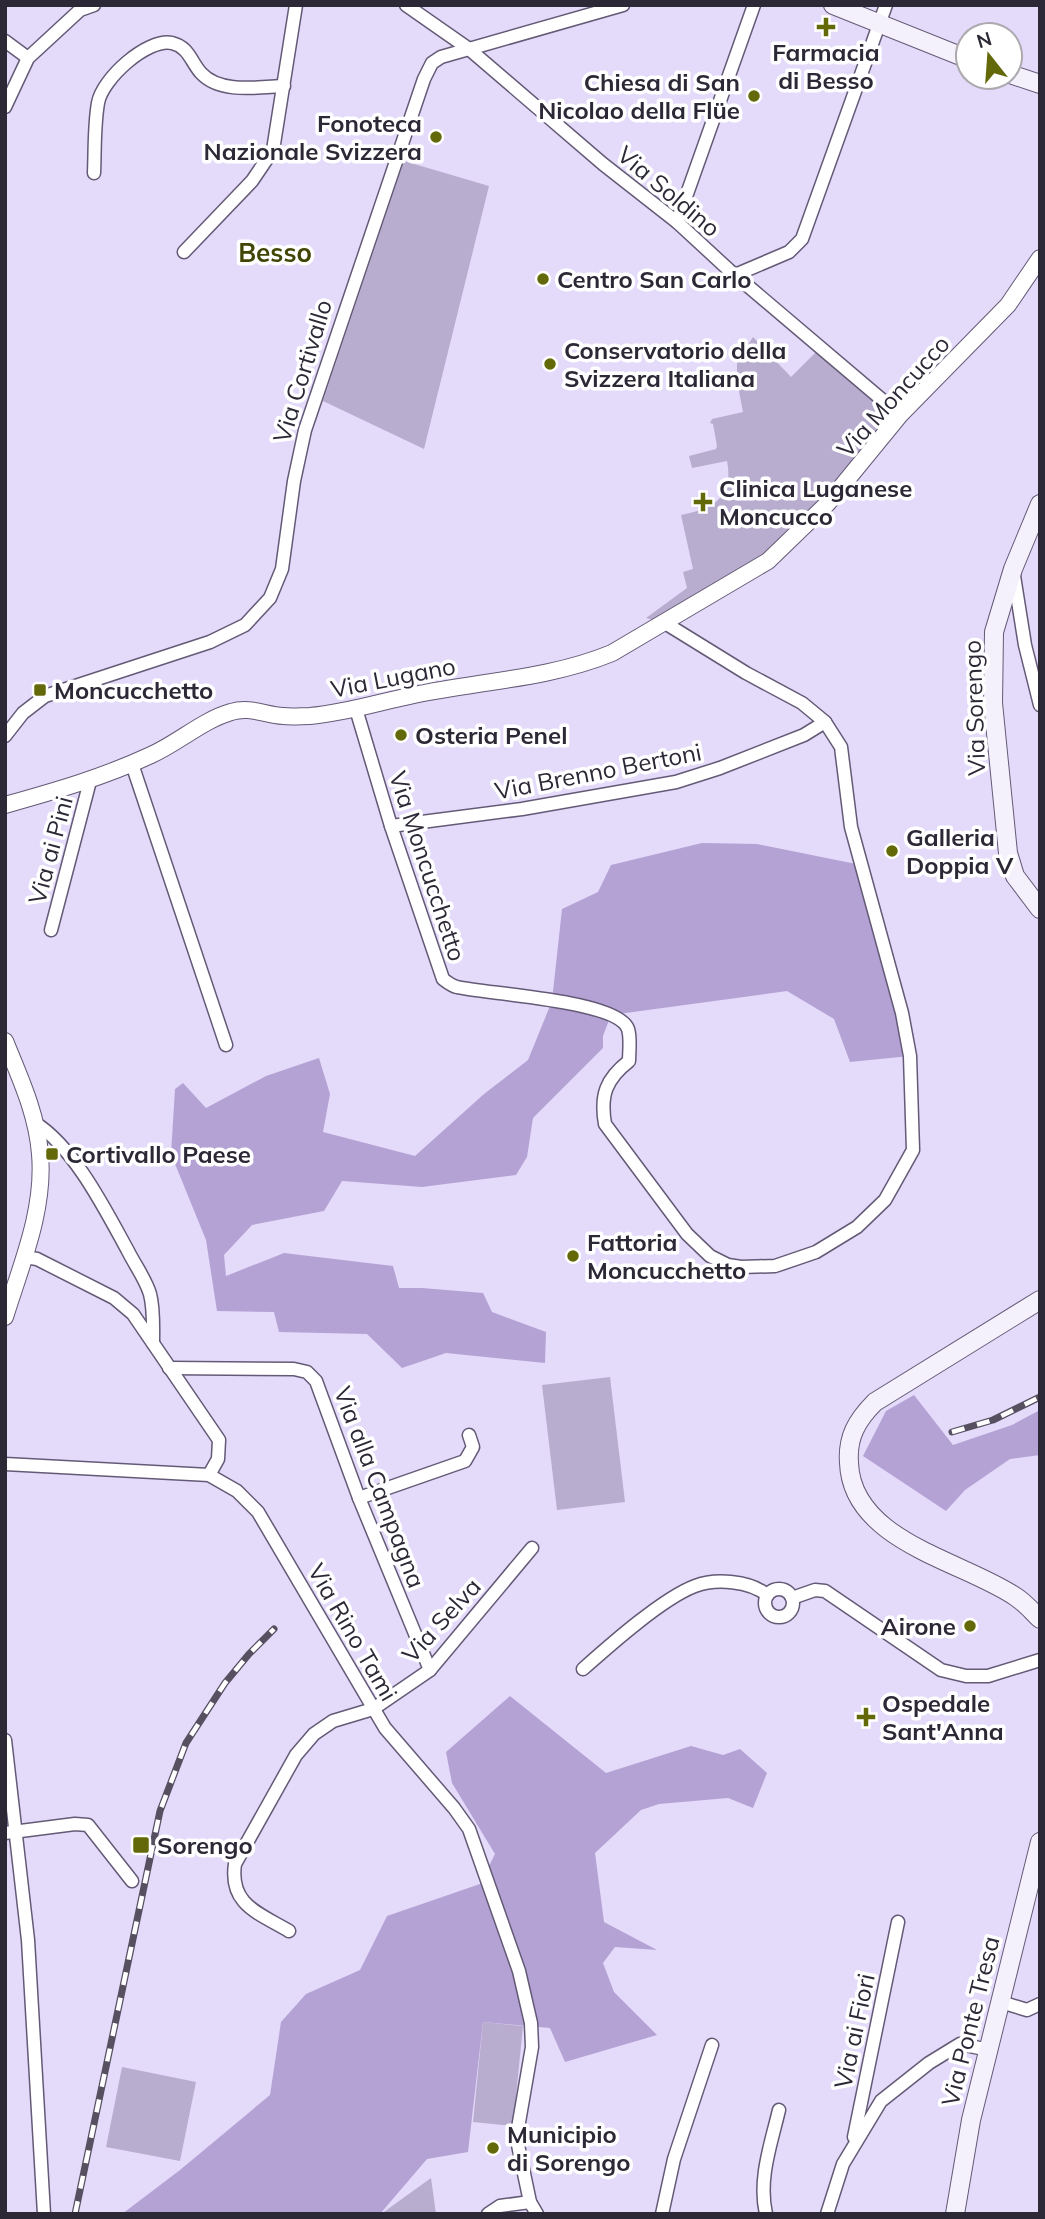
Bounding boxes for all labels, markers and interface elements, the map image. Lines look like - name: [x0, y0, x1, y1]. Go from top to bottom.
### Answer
- marker: Farmacia di Besso: [818, 19, 834, 35]
- north arrow: [954, 21, 1024, 91]
- text: N: [974, 26, 994, 53]
- place label: Farmacia di Besso: [772, 37, 880, 95]
- place label: Chiesa di San Nicolao della Flüe: [538, 67, 740, 125]
- marker: Chiesa di San Nicolao della Flüe: [746, 88, 762, 104]
- place label: Fonoteca Nazionale Svizzera: [204, 108, 422, 166]
- marker: Fonoteca Nazionale Svizzera: [428, 129, 444, 145]
- street label: Via Soldino: [611, 139, 727, 243]
- district label: Besso: [238, 236, 312, 269]
- place label: Centro San Carlo: [557, 264, 752, 294]
- marker: Centro San Carlo: [535, 271, 551, 287]
- street label: Via Cortivallo: [266, 296, 338, 446]
- street label: Via Moncucco: [830, 329, 956, 463]
- place label: Conservatorio della Svizzera Italiana: [564, 335, 786, 393]
- marker: Conservatorio della Svizzera Italiana: [542, 356, 558, 372]
- place label: Clinica Luganese Moncucco: [719, 473, 912, 531]
- marker: Clinica Luganese Moncucco: [693, 492, 713, 512]
- street label: Via Sorengo: [957, 640, 991, 776]
- street label: Via Lugano: [328, 650, 458, 704]
- place label: Moncucchetto: [54, 675, 213, 705]
- marker: Moncucchetto: [32, 682, 48, 698]
- place label: Osteria Penel: [415, 720, 568, 750]
- marker: Osteria Penel: [393, 727, 409, 743]
- street label: Via Brenno Bertoni: [492, 736, 704, 806]
- street label: Via Moncucchetto: [383, 767, 473, 965]
- street label: Via ai Pini: [21, 793, 79, 907]
- place label: Galleria Doppia V: [906, 822, 1014, 880]
- marker: Galleria Doppia V: [884, 843, 900, 859]
- place label: Cortivallo Paese: [66, 1139, 251, 1169]
- marker: Cortivallo Paese: [44, 1146, 60, 1162]
- place label: Fattoria Moncucchetto: [587, 1227, 746, 1285]
- marker: Fattoria Moncucchetto: [565, 1248, 581, 1264]
- street label: Via alla Campagna: [328, 1382, 432, 1592]
- street label: Via Rino Tami: [302, 1558, 404, 1706]
- street label: Via Selva: [395, 1571, 487, 1669]
- place label: Airone: [881, 1611, 956, 1641]
- marker: Airone: [962, 1618, 978, 1634]
- place label: Ospedale Sant'Anna: [882, 1688, 1004, 1746]
- marker: Ospedale Sant'Anna: [856, 1707, 876, 1727]
- place label: Sorengo: [157, 1830, 253, 1860]
- marker: Sorengo: [131, 1835, 151, 1855]
- street label: Via Ponte Tresa: [934, 1933, 1006, 2109]
- street label: Via ai Fiori: [827, 1971, 881, 2091]
- place label: Municipio di Sorengo: [507, 2119, 630, 2177]
- marker: Municipio di Sorengo: [485, 2140, 501, 2156]

